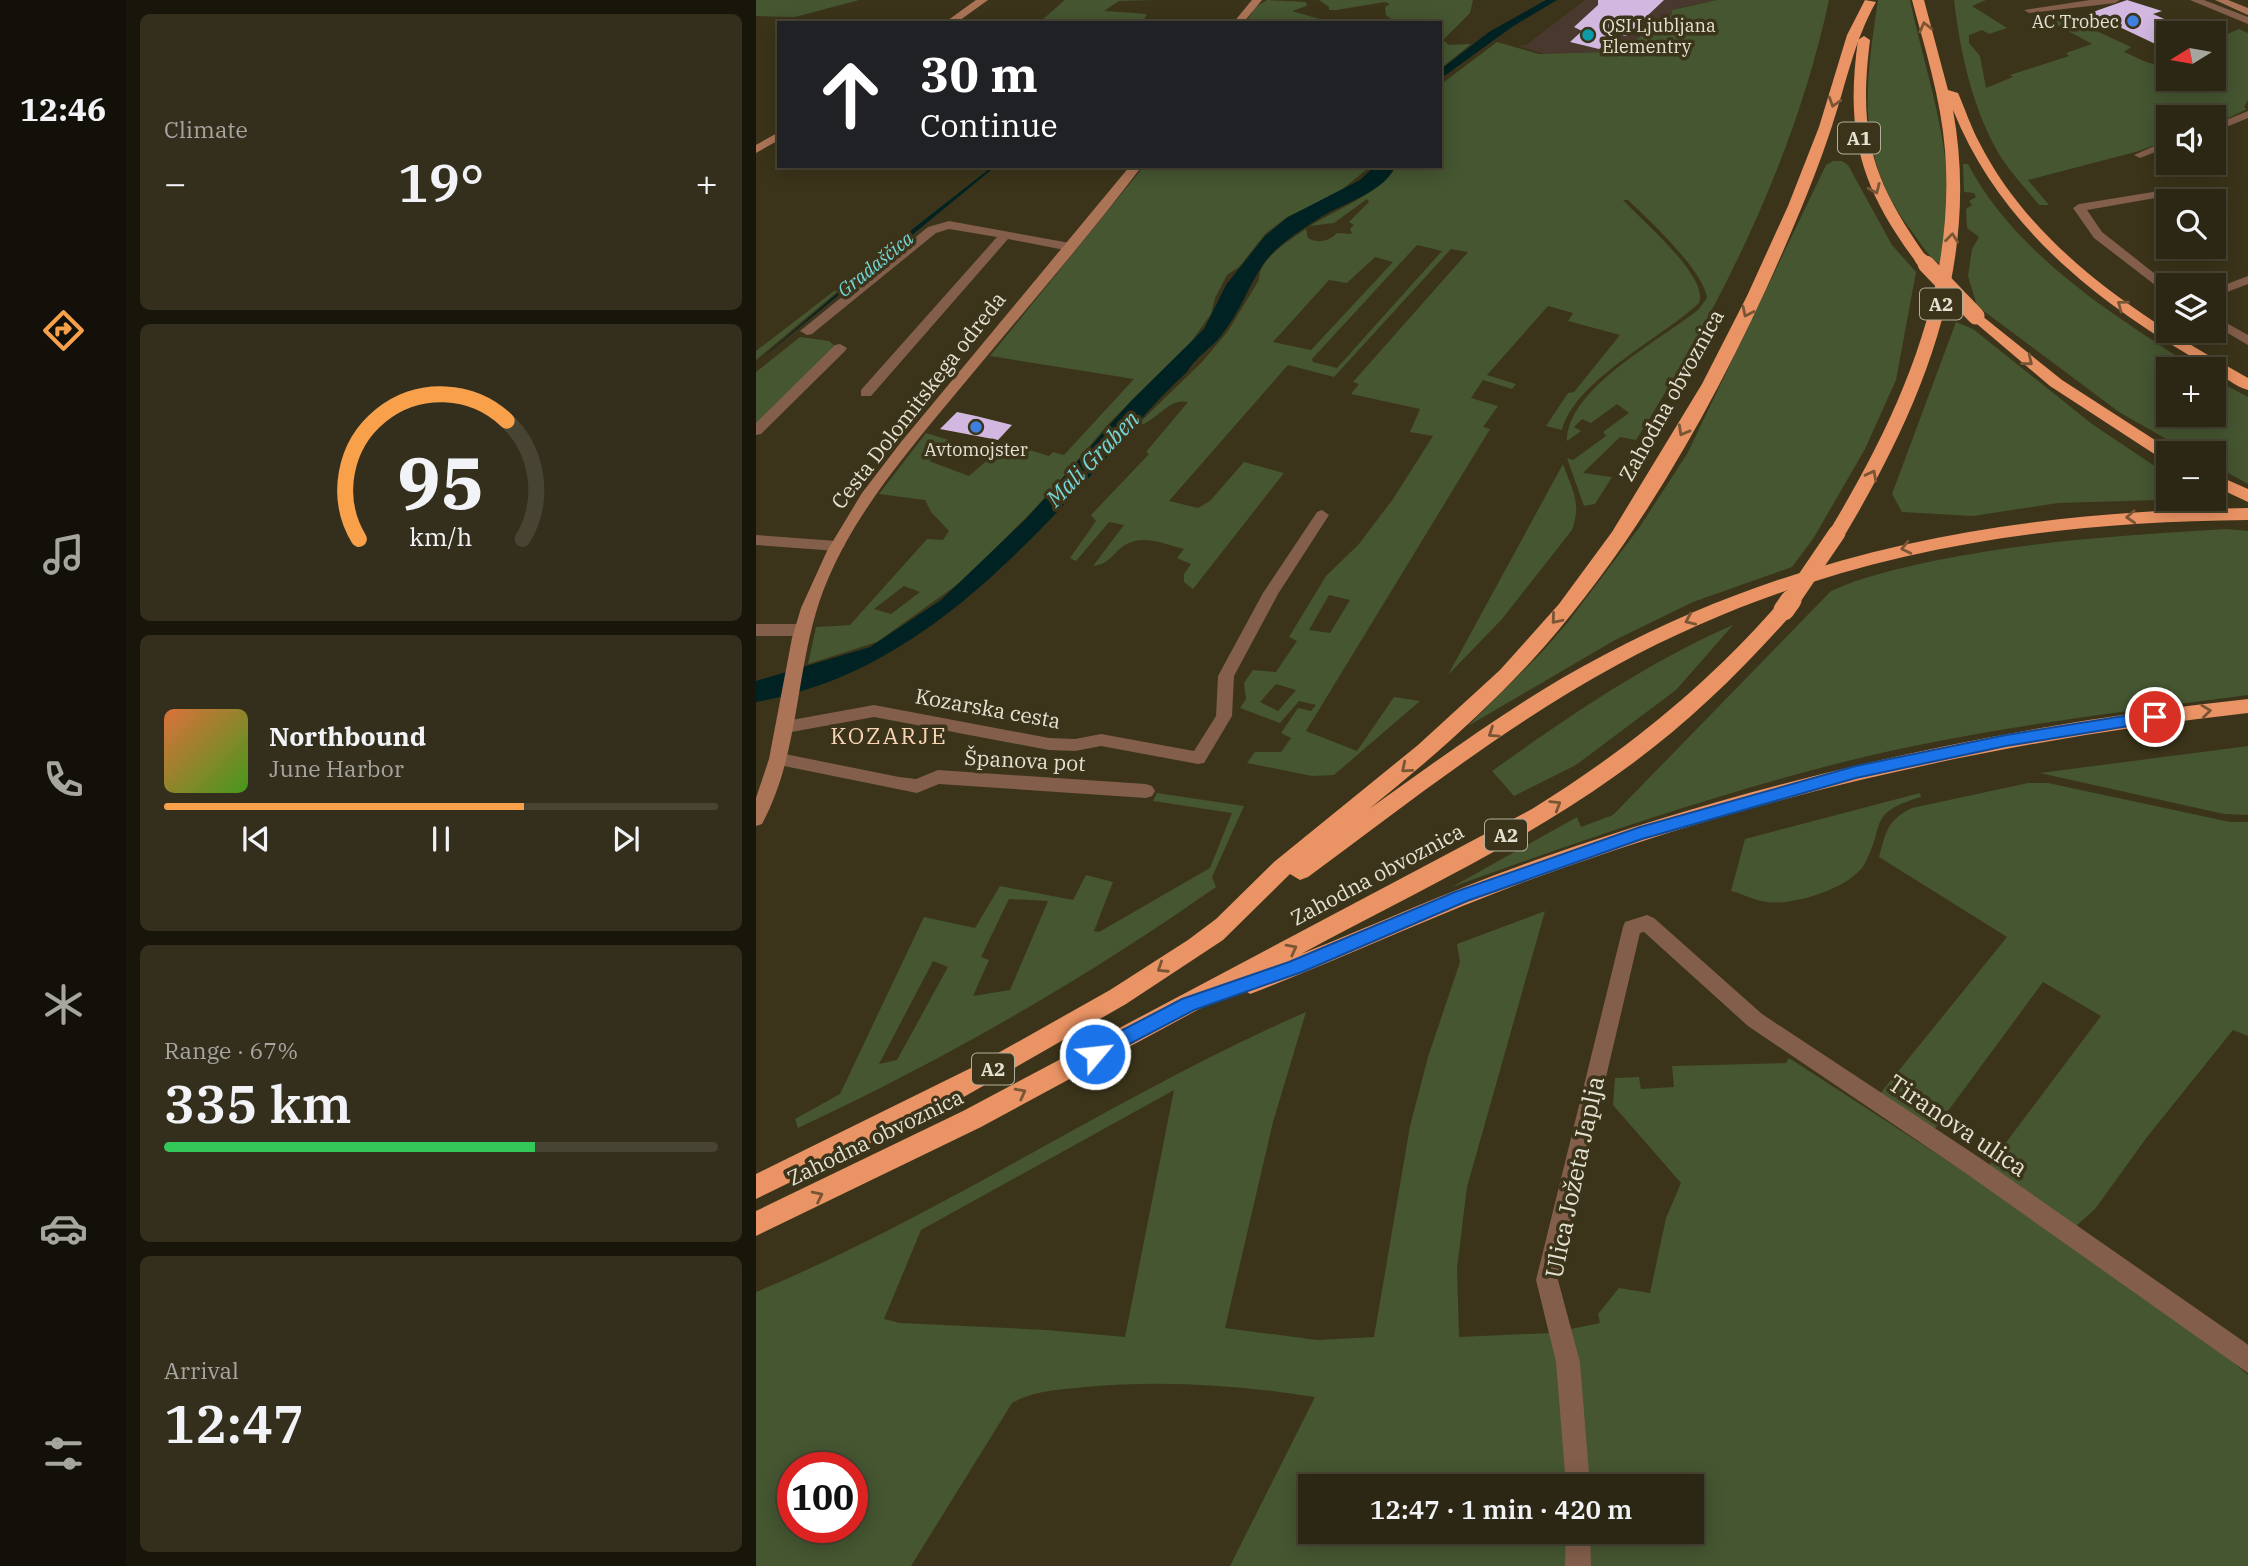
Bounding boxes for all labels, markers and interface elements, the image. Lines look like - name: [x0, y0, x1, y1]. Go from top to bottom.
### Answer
- place label: AC Trobec: [2032, 10, 2119, 33]
- marker: AC Trobec: [2125, 13, 2141, 29]
- place label: QSI Ljubljana Elementry: [1602, 14, 1716, 58]
- north arrow: [2156, 21, 2226, 91]
- map controls: [2156, 21, 2226, 511]
- one-way arrow: [1919, 22, 1933, 34]
- marker: QSI Ljubljana Elementry: [1580, 27, 1596, 43]
- text: 30 m: [920, 42, 1038, 105]
- icon: ahead: [805, 49, 896, 140]
- text: 12:46: [20, 88, 106, 130]
- one-way arrow: [1828, 95, 1842, 108]
- text: Continue: [920, 104, 1058, 146]
- button: sound: [2156, 105, 2226, 175]
- text: Climate: [164, 114, 248, 144]
- road number: A1: [1838, 122, 1880, 154]
- text: 19°: [398, 149, 484, 216]
- text: −: [164, 158, 187, 207]
- text: +: [695, 158, 718, 207]
- one-way arrow: [1867, 182, 1881, 194]
- button: search: [2156, 189, 2226, 259]
- water label: Gradaščica: [832, 226, 918, 302]
- one-way arrow: [1944, 232, 1959, 243]
- button: layers: [2156, 273, 2226, 343]
- street label: Cesta Dolomitskega odreda: [824, 286, 1012, 514]
- road number: A2: [1920, 288, 1962, 320]
- one-way arrow: [2118, 301, 2130, 314]
- street label: Zahodna obvoznica: [1612, 304, 1730, 486]
- one-way arrow: [1742, 305, 1756, 317]
- icon: directions: [39, 306, 88, 355]
- one-way arrow: [2020, 352, 2032, 365]
- button: +: [2156, 357, 2226, 427]
- water label: Mali Graben: [1038, 404, 1145, 513]
- marker: Avtomojster: [968, 419, 984, 435]
- one-way arrow: [1678, 424, 1692, 436]
- text: 95: [397, 434, 485, 529]
- place label: Avtomojster: [924, 438, 1028, 461]
- button: −: [2156, 441, 2226, 511]
- one-way arrow: [1864, 470, 1877, 482]
- one-way arrow: [2125, 509, 2136, 524]
- text: km/h: [409, 519, 473, 552]
- icon: music: [39, 530, 88, 579]
- one-way arrow: [1900, 540, 1912, 555]
- one-way arrow: [1552, 611, 1564, 624]
- one-way arrow: [1685, 612, 1698, 626]
- street label: Kozarska cesta: [913, 681, 1063, 735]
- pin: [2125, 687, 2185, 747]
- icon: arrive: [2136, 698, 2174, 736]
- one-way arrow: [2201, 703, 2212, 718]
- text: Northbound: [269, 719, 426, 753]
- district label: KOZARJE: [830, 720, 948, 750]
- one-way arrow: [1488, 725, 1501, 737]
- street label: Španova pot: [964, 743, 1086, 777]
- text: June Harbor: [269, 753, 404, 783]
- icon: phone: [39, 755, 88, 804]
- one-way arrow: [1402, 760, 1415, 772]
- one-way arrow: [1549, 801, 1562, 814]
- street label: Zahodna obvoznica: [1285, 816, 1469, 932]
- icon: previous: [237, 820, 275, 858]
- icon: pause: [422, 820, 460, 858]
- icon: next: [607, 820, 645, 858]
- road number: A2: [1485, 820, 1527, 850]
- one-way arrow: [1285, 944, 1297, 958]
- one-way arrow: [1157, 959, 1170, 972]
- icon: climate: [39, 980, 88, 1029]
- position arrow: [1058, 1017, 1132, 1091]
- text: Range · 67%: [164, 1035, 298, 1065]
- road number: A2: [972, 1054, 1014, 1084]
- street label: Tiranova ulica: [1882, 1066, 2034, 1184]
- text: 335 km: [164, 1070, 352, 1137]
- street label: Ulica Jožeta Japlja: [1537, 1073, 1611, 1281]
- street label: Zahodna obvoznica: [782, 1082, 968, 1192]
- one-way arrow: [1014, 1088, 1026, 1101]
- one-way arrow: [811, 1190, 823, 1204]
- icon: car: [39, 1204, 88, 1253]
- text: Arrival: [164, 1355, 239, 1385]
- text: 12:47: [164, 1390, 304, 1457]
- icon: filters: [39, 1429, 88, 1478]
- speed limit sign: 100: [777, 1452, 868, 1543]
- text: 12:47 · 1 min · 420 m: [1370, 1492, 1632, 1526]

